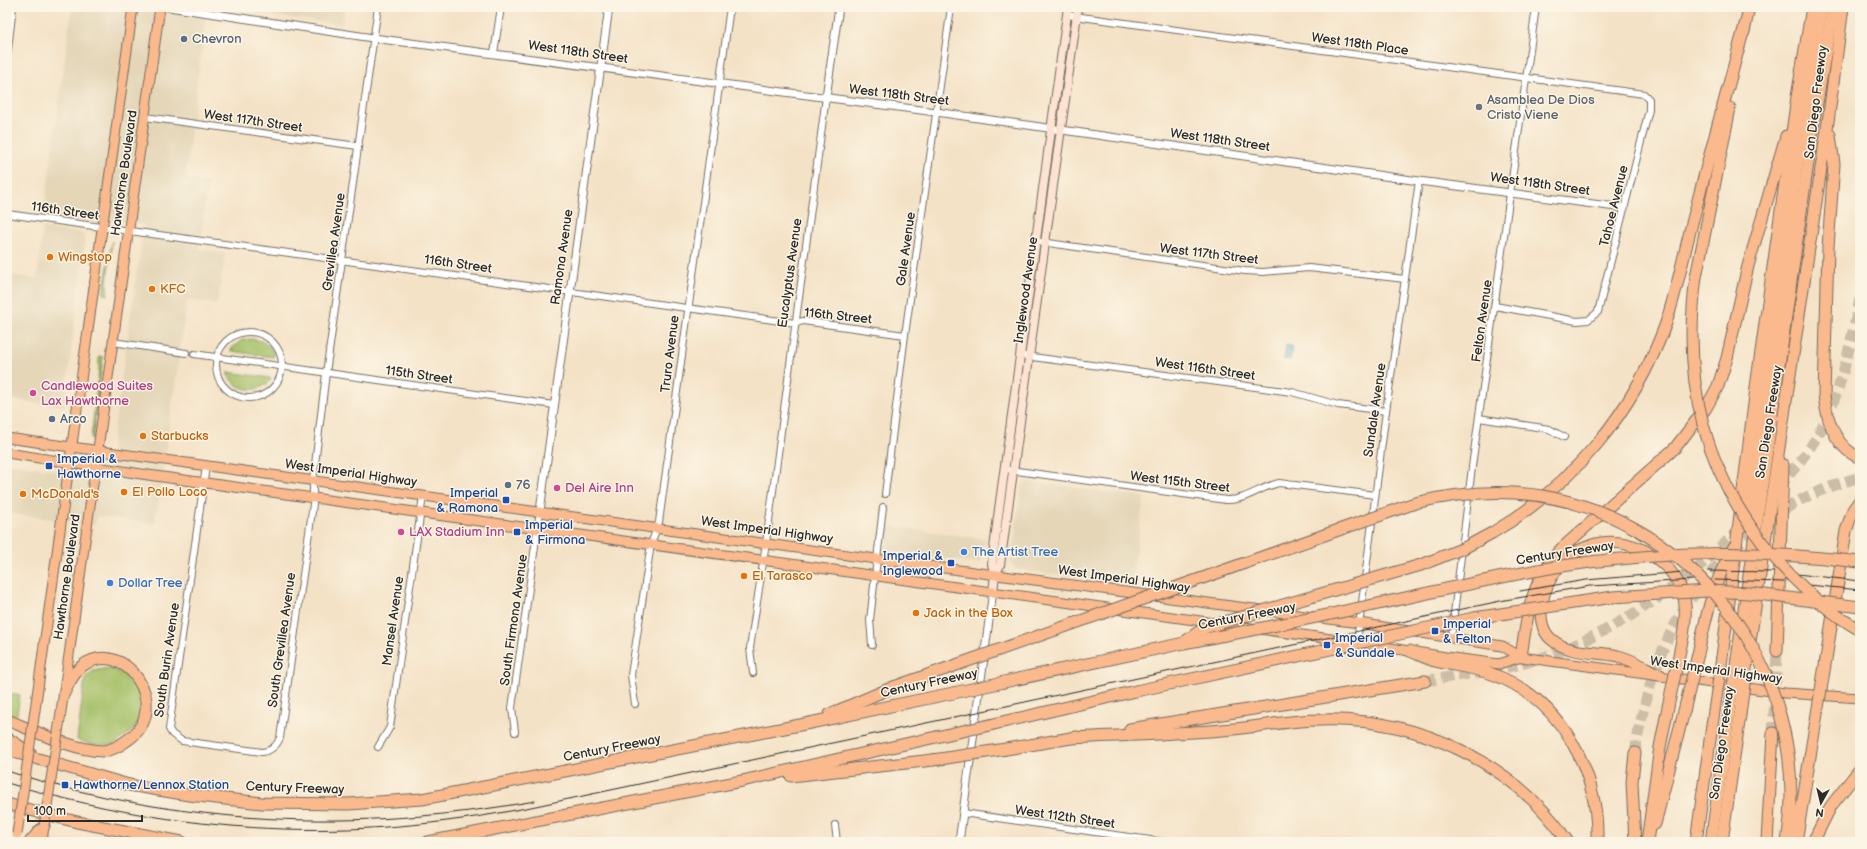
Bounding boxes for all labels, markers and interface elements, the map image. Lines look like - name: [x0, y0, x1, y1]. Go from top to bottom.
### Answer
- street label: West 118th Place: [1310, 29, 1410, 59]
- place label: Chevron: [192, 31, 241, 47]
- marker: Chevron: [179, 34, 189, 44]
- street label: West 118th Street: [527, 37, 629, 67]
- street label: San Diego Freeway: [1801, 44, 1831, 160]
- street label: West 118th Street: [848, 81, 950, 109]
- place label: Asamblea De Dios Cristo Viene: [1487, 92, 1595, 123]
- marker: Asamblea De Dios Cristo Viene: [1474, 102, 1484, 112]
- street label: West 117th Street: [203, 106, 303, 136]
- street label: Hawthorne Boulevard: [107, 109, 141, 237]
- street label: West 118th Street: [1169, 125, 1271, 155]
- street label: Tahoe Avenue: [1596, 163, 1632, 248]
- street label: West 118th Street: [1489, 169, 1591, 199]
- street label: Grevillea Avenue: [319, 192, 349, 292]
- street label: 116th Street: [30, 198, 100, 224]
- street label: Ramona Avenue: [547, 208, 577, 306]
- street label: Gale Avenue: [893, 211, 919, 287]
- street label: Eucalyptus Avenue: [774, 217, 806, 329]
- street label: Inglewood Avenue: [1011, 235, 1041, 344]
- street label: West 117th Street: [1159, 240, 1259, 268]
- place label: Wingstop: [58, 249, 112, 265]
- street label: 116th Street: [423, 251, 493, 277]
- marker: Wingstop: [45, 252, 55, 262]
- street label: Felton Avenue: [1468, 278, 1496, 363]
- place label: KFC: [160, 281, 185, 297]
- marker: KFC: [147, 284, 157, 294]
- street label: 116th Street: [803, 304, 873, 328]
- street label: Truro Avenue: [657, 314, 683, 394]
- street label: West 116th Street: [1154, 354, 1256, 384]
- street label: 115th Street: [384, 362, 454, 388]
- street label: Sundale Avenue: [1360, 362, 1390, 458]
- street label: San Diego Freeway: [1752, 364, 1786, 480]
- place label: Candlewood Suites Lax Hawthorne: [41, 378, 153, 409]
- marker: Candlewood Suites Lax Hawthorne: [28, 388, 38, 398]
- place label: Arco: [60, 411, 87, 427]
- marker: Arco: [47, 414, 57, 424]
- place label: Starbucks: [151, 428, 209, 444]
- marker: Starbucks: [138, 431, 148, 441]
- place label: Imperial & Hawthorne: [57, 451, 121, 482]
- street label: West Imperial Highway: [284, 456, 418, 490]
- marker: Imperial & Hawthorne: [44, 461, 54, 471]
- street label: West 115th Street: [1129, 468, 1231, 496]
- place label: 76: [516, 477, 530, 493]
- marker: 76: [503, 480, 513, 490]
- place label: Del Aire Inn: [565, 480, 634, 496]
- marker: Del Aire Inn: [552, 483, 562, 493]
- place label: El Pollo Loco: [132, 484, 207, 500]
- place label: Imperial & Ramona: [436, 485, 498, 516]
- place label: McDonald's: [31, 486, 100, 502]
- marker: El Pollo Loco: [119, 487, 129, 497]
- marker: McDonald's: [18, 489, 28, 499]
- marker: Imperial & Ramona: [501, 495, 511, 505]
- street label: Hawthorne Boulevard: [50, 513, 84, 641]
- street label: West Imperial Highway: [700, 513, 834, 547]
- place label: Imperial & Firmona: [525, 517, 585, 548]
- place label: LAX Stadium Inn: [409, 524, 505, 540]
- marker: LAX Stadium Inn: [396, 527, 406, 537]
- marker: Imperial & Firmona: [512, 527, 522, 537]
- street label: Century Freeway: [1515, 537, 1615, 569]
- place label: The Artist Tree: [972, 544, 1059, 560]
- marker: The Artist Tree: [959, 547, 969, 557]
- place label: Imperial & Inglewood: [883, 548, 943, 579]
- street label: South Firmona Avenue: [497, 553, 531, 687]
- marker: Imperial & Inglewood: [946, 558, 956, 568]
- street label: West Imperial Highway: [1057, 562, 1191, 596]
- place label: El Tarasco: [752, 568, 813, 584]
- street label: South Grevillea Avenue: [265, 571, 299, 708]
- marker: El Tarasco: [739, 571, 749, 581]
- place label: Dollar Tree: [118, 575, 183, 591]
- street label: Mansel Avenue: [379, 575, 407, 667]
- marker: Dollar Tree: [105, 578, 115, 588]
- street label: Century Freeway: [1197, 599, 1297, 633]
- street label: South Burin Avenue: [151, 601, 183, 718]
- place label: Jack in the Box: [924, 605, 1013, 621]
- marker: Jack in the Box: [911, 608, 921, 618]
- place label: Imperial & Felton: [1443, 616, 1491, 647]
- marker: Imperial & Felton: [1430, 626, 1440, 636]
- place label: Imperial & Sundale: [1335, 630, 1395, 661]
- marker: Imperial & Sundale: [1322, 640, 1332, 650]
- street label: West Imperial Highway: [1649, 653, 1783, 687]
- street label: Century Freeway: [879, 665, 979, 701]
- street label: San Diego Freeway: [1706, 685, 1738, 801]
- street label: Century Freeway: [562, 731, 662, 765]
- place label: Hawthorne/Lennox Station: [73, 777, 229, 793]
- street label: Century Freeway: [245, 778, 345, 798]
- marker: Hawthorne/Lennox Station: [60, 780, 70, 790]
- north arrow: [1801, 783, 1841, 823]
- scale bar: [28, 797, 142, 823]
- street label: West 112th Street: [1014, 802, 1116, 832]
- text: 100 m: [34, 804, 66, 819]
- text: N: [1815, 805, 1825, 819]

